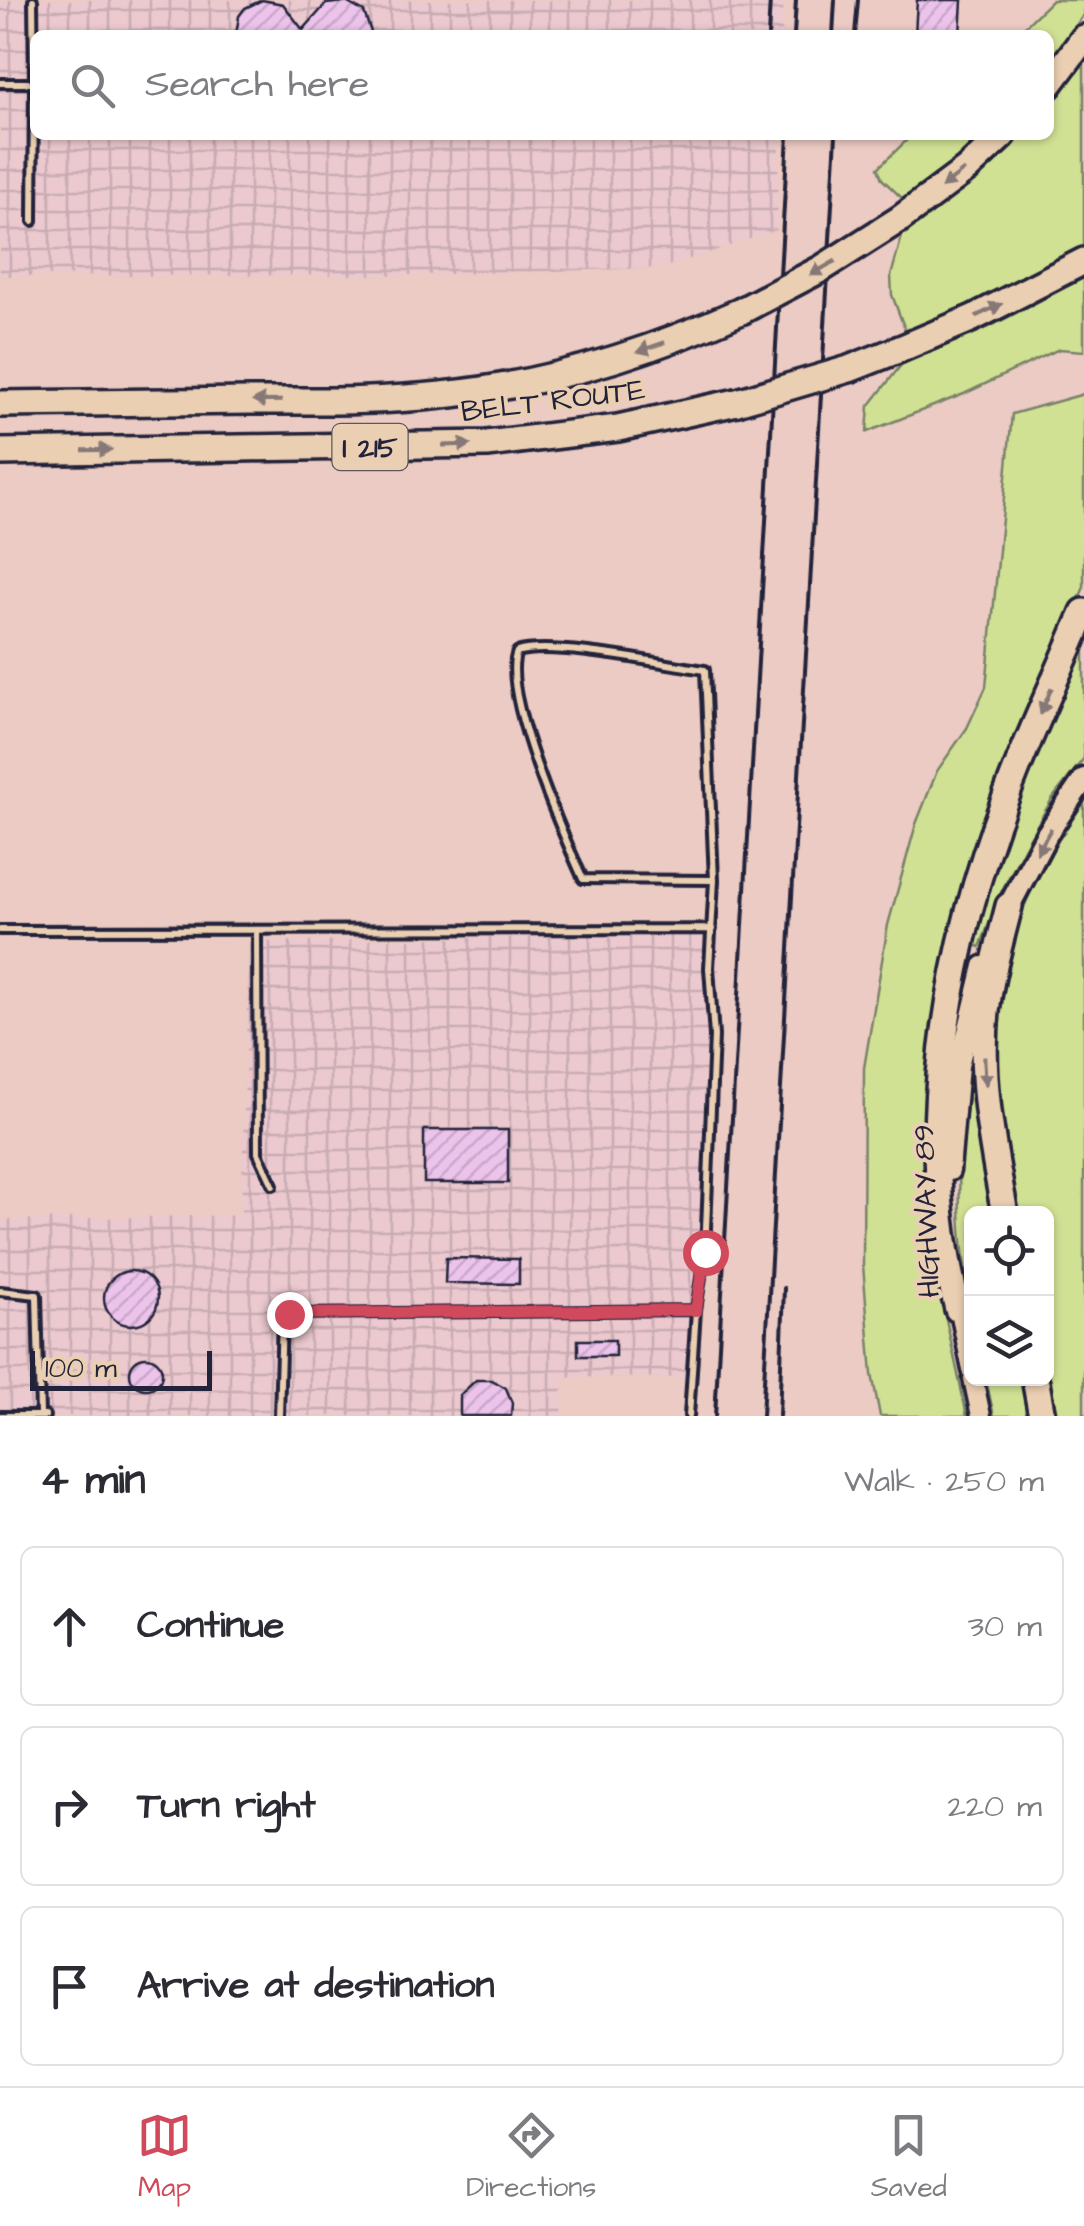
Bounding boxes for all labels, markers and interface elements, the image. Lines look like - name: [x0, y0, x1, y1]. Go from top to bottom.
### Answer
- search box: [30, 30, 1054, 140]
- icon: search: [65, 58, 120, 113]
- text: Search here: [145, 59, 369, 111]
- one-way arrow: [941, 168, 966, 189]
- one-way arrow: [808, 260, 837, 277]
- one-way arrow: [975, 302, 1004, 319]
- one-way arrow: [635, 340, 665, 355]
- street label: BELT ROUTE: [459, 369, 648, 433]
- one-way arrow: [251, 393, 283, 409]
- road number: I 215: [332, 424, 408, 470]
- one-way arrow: [442, 437, 474, 453]
- one-way arrow: [82, 442, 114, 458]
- one-way arrow: [1038, 687, 1054, 716]
- one-way arrow: [1035, 826, 1052, 855]
- one-way arrow: [977, 1055, 993, 1087]
- street label: HIGHWAY 89: [903, 1123, 951, 1298]
- map controls: [964, 1206, 1054, 1386]
- button: locate: [964, 1206, 1054, 1296]
- route start: [683, 1230, 729, 1276]
- route end: [267, 1292, 313, 1338]
- button: layers: [964, 1296, 1054, 1386]
- scale bar: [30, 1346, 212, 1390]
- text: 100 m: [45, 1349, 117, 1388]
- text: 4 min: [40, 1452, 145, 1510]
- text: Walk · 250 m: [844, 1459, 1044, 1504]
- icon: ahead: [42, 1599, 97, 1654]
- text: Continue: [137, 1600, 284, 1652]
- text: 30 m: [968, 1604, 1042, 1649]
- icon: right: [42, 1779, 97, 1834]
- text: Turn right: [137, 1780, 316, 1832]
- text: 220 m: [947, 1784, 1042, 1829]
- icon: arrive: [42, 1959, 97, 2014]
- text: Arrive at destination: [137, 1960, 494, 2012]
- tab: Map: [137, 2108, 192, 2207]
- tab: Directions: [466, 2108, 596, 2207]
- tab: Saved: [871, 2108, 947, 2207]

